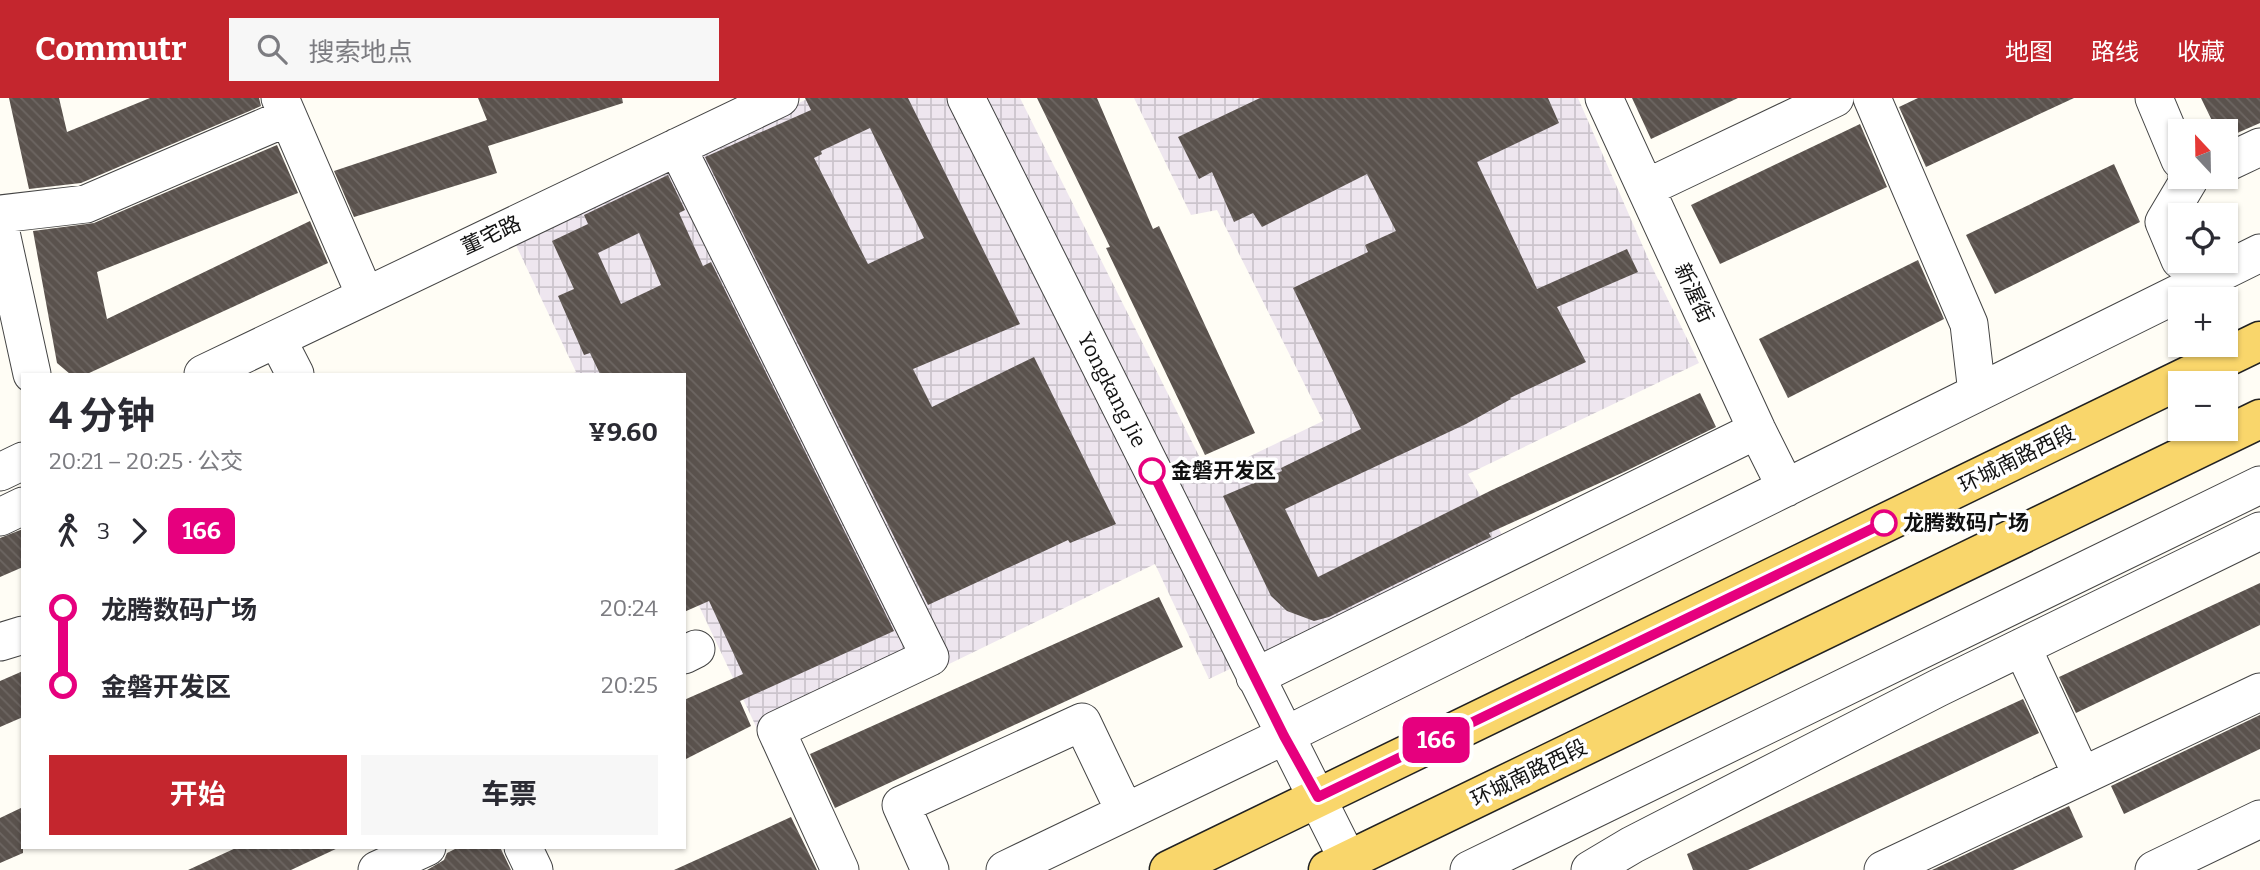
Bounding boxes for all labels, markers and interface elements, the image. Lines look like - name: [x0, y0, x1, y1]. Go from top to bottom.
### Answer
- search box: [229, 18, 719, 81]
- text: Commutr: [35, 29, 187, 69]
- icon: search: [253, 30, 291, 68]
- text: 搜索地点: [309, 37, 413, 68]
- text: 地图: [2005, 38, 2053, 66]
- text: 路线: [2091, 38, 2139, 66]
- text: 收藏: [2177, 38, 2225, 66]
- north arrow: [2168, 119, 2238, 189]
- map controls: [2168, 119, 2238, 441]
- button: locate: [2168, 203, 2238, 273]
- street label: 董宅路: [457, 210, 525, 260]
- street label: 新渥街: [1669, 259, 1719, 327]
- button: +: [2168, 287, 2238, 357]
- street label: Yongkang Jie: [1072, 328, 1152, 452]
- button: −: [2168, 371, 2238, 441]
- text: 4 分钟: [49, 393, 155, 439]
- text: ¥9.60: [589, 417, 658, 448]
- street label: 环城南路西段: [1955, 420, 2079, 498]
- text: 20:21 – 20:25 · 公交: [49, 447, 243, 475]
- marker: 金磐开发区: [1139, 458, 1165, 484]
- place label: 金磐开发区: [1171, 458, 1276, 484]
- marker: 龙腾数码广场: [1871, 510, 1897, 536]
- place label: 龙腾数码广场: [1903, 510, 2029, 536]
- icon: walk: [49, 512, 87, 550]
- icon: forward: [120, 512, 158, 550]
- text: 3: [97, 517, 110, 545]
- text: 166: [182, 517, 221, 545]
- text: 20:24: [600, 594, 658, 622]
- text: 龙腾数码广场: [101, 595, 257, 626]
- text: 20:25: [601, 671, 658, 699]
- text: 金磐开发区: [101, 672, 231, 703]
- line badge: 166: [1396, 717, 1476, 763]
- text: 166: [1417, 726, 1455, 754]
- street label: 环城南路西段: [1467, 734, 1591, 812]
- button: 开始: [49, 755, 347, 835]
- button: 车票: [361, 755, 658, 835]

